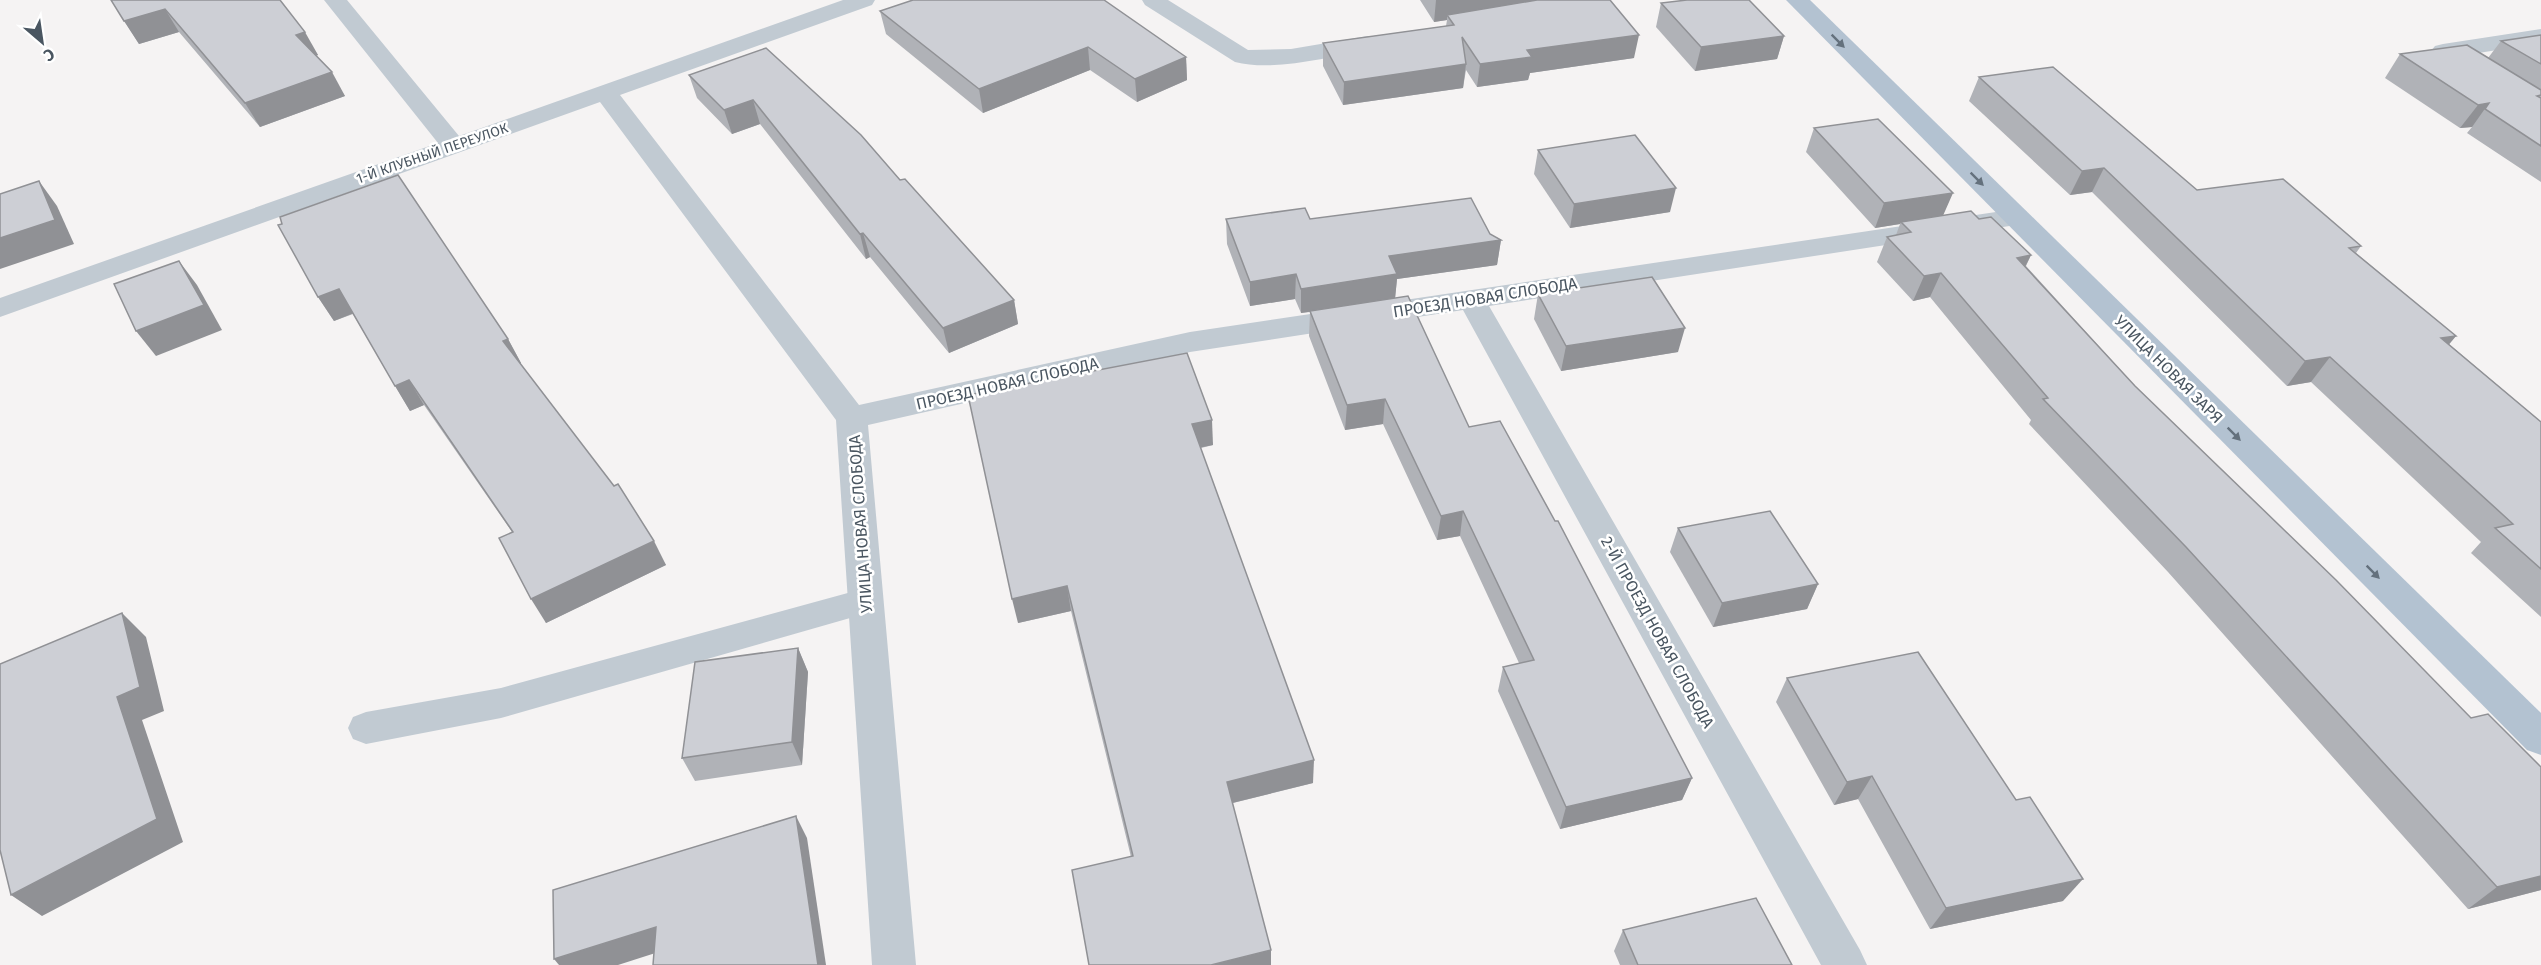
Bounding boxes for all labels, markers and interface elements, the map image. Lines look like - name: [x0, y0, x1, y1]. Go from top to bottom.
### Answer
- north arrow: [12, 12, 72, 72]
- one-way arrow: [1831, 34, 1845, 48]
- text: С: [40, 44, 58, 66]
- street label: 1-Й КЛУБНЫЙ ПЕРЕУЛОК: [354, 119, 511, 187]
- one-way arrow: [1969, 171, 1983, 185]
- street label: ПРОЕЗД НОВАЯ СЛОБОДА: [1392, 273, 1579, 321]
- street label: УЛИЦА НОВАЯ ЗАРЯ: [2111, 311, 2227, 427]
- street label: ПРОЕЗД НОВАЯ СЛОБОДА: [914, 353, 1101, 414]
- one-way arrow: [2227, 427, 2241, 441]
- street label: УЛИЦА НОВАЯ СЛОБОДА: [845, 434, 876, 614]
- street label: 2-Й ПРОЕЗД НОВАЯ СЛОБОДА: [1597, 533, 1719, 732]
- one-way arrow: [2365, 564, 2379, 578]

